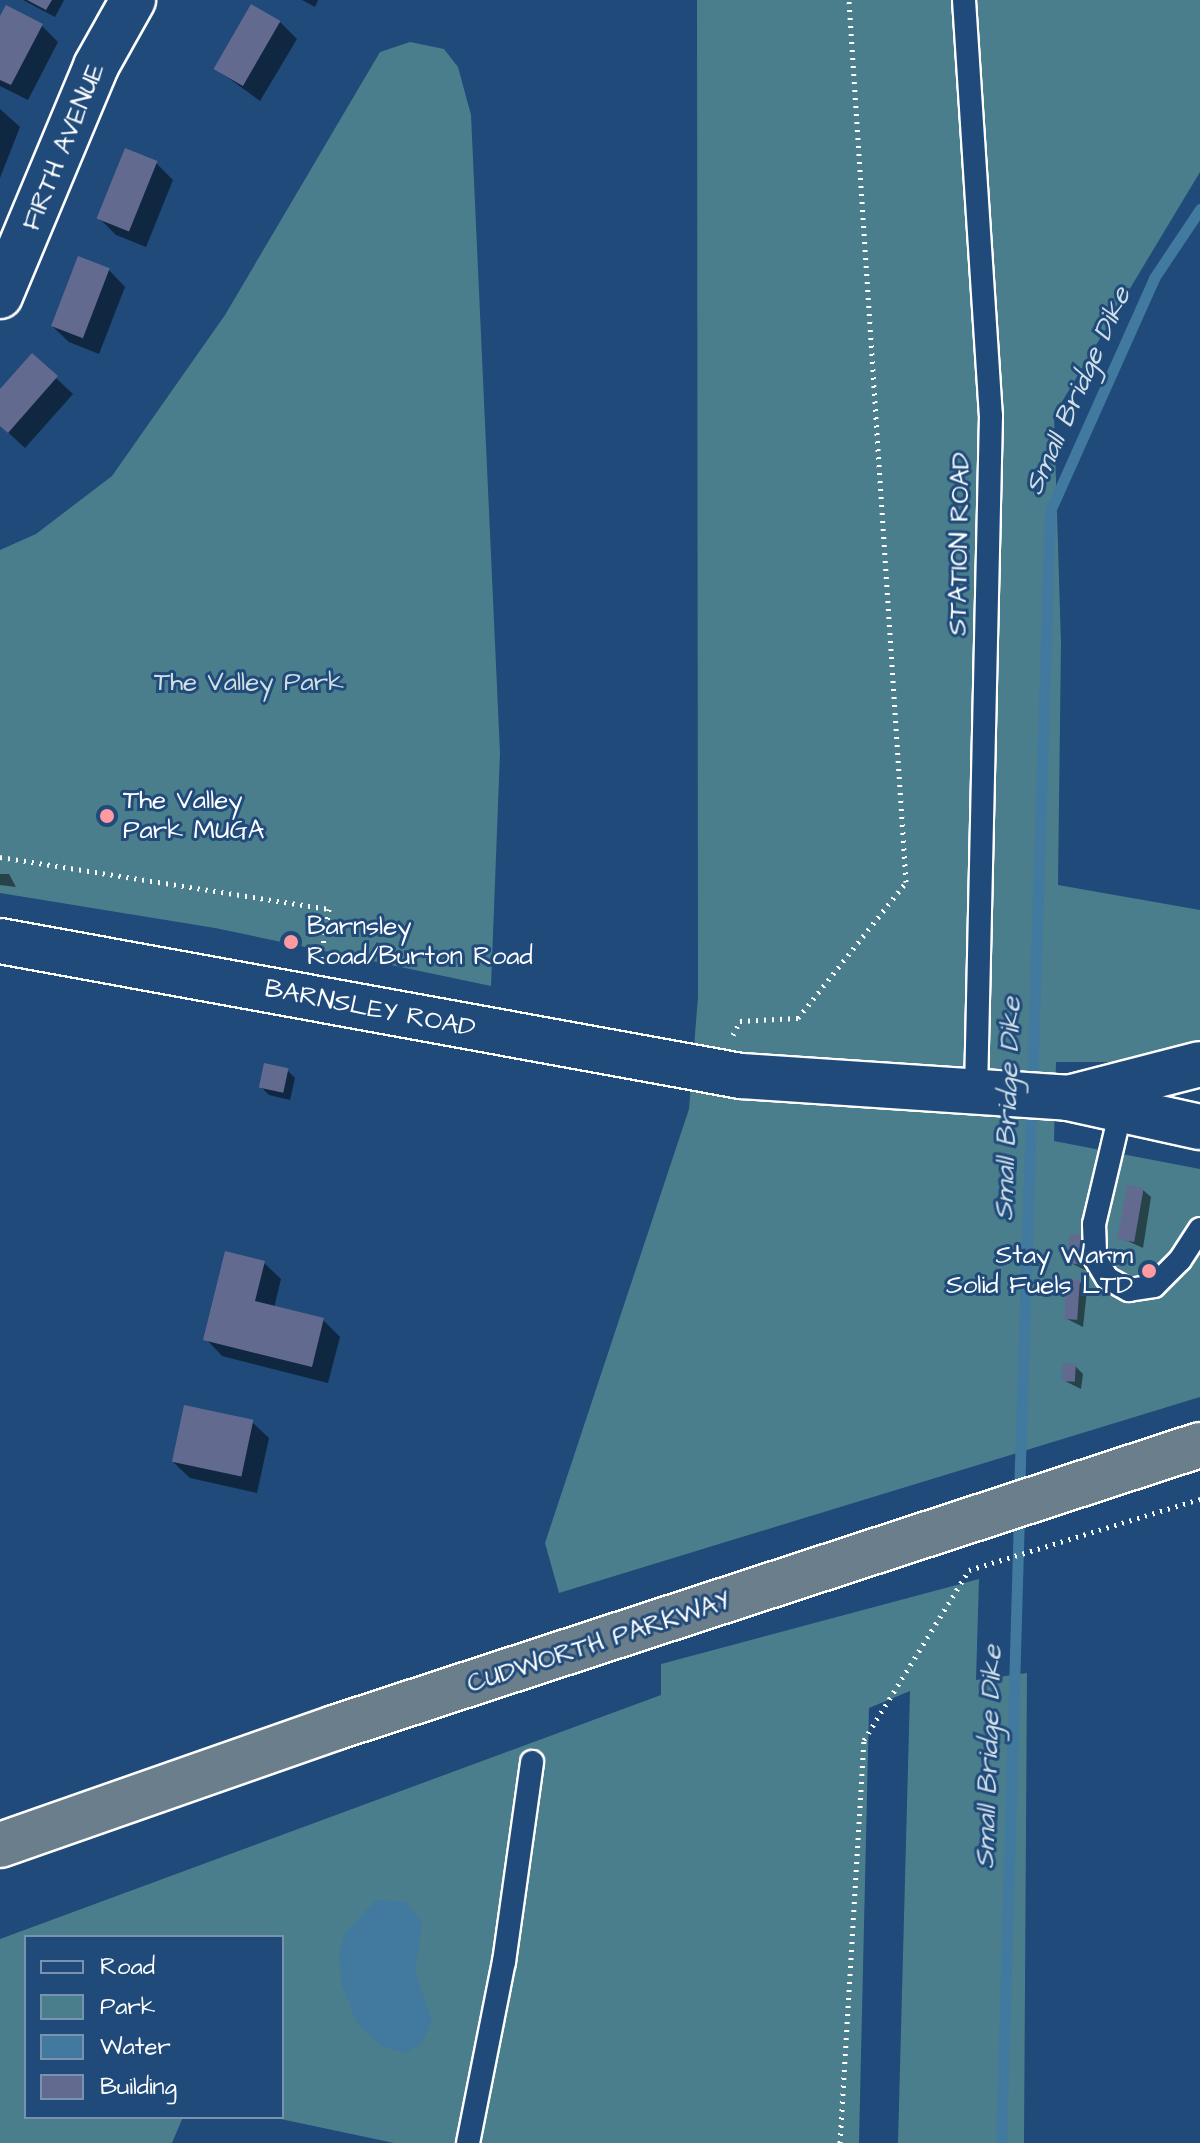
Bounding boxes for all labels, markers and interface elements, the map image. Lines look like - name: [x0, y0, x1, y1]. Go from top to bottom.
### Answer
- street label: FIRTH AVENUE: [16, 59, 112, 235]
- water label: Small Bridge Dike: [1017, 282, 1139, 500]
- street label: STATION ROAD: [943, 452, 977, 636]
- park label: The Valley Park: [154, 667, 344, 699]
- place label: The Valley Park MUGA: [123, 785, 264, 846]
- marker: The Valley Park MUGA: [98, 807, 116, 825]
- place label: Barnsley Road/Burton Road: [307, 911, 533, 972]
- marker: Barnsley Road/Burton Road: [282, 933, 300, 951]
- street label: BARNSLEY ROAD: [262, 973, 478, 1045]
- water label: Small Bridge Dike: [987, 997, 1029, 1221]
- place label: Stay Warm Solid Fuels LTD: [946, 1240, 1133, 1302]
- marker: Stay Warm Solid Fuels LTD: [1140, 1262, 1158, 1280]
- street label: CUDWORTH PARKWAY: [463, 1586, 735, 1700]
- water label: Small Bridge Dike: [968, 1645, 1010, 1869]
- legend: [24, 1935, 284, 2119]
- text: Road: [100, 1950, 155, 1984]
- text: Park: [100, 1990, 156, 2024]
- text: Water: [100, 2030, 171, 2064]
- text: Building: [100, 2070, 177, 2104]

